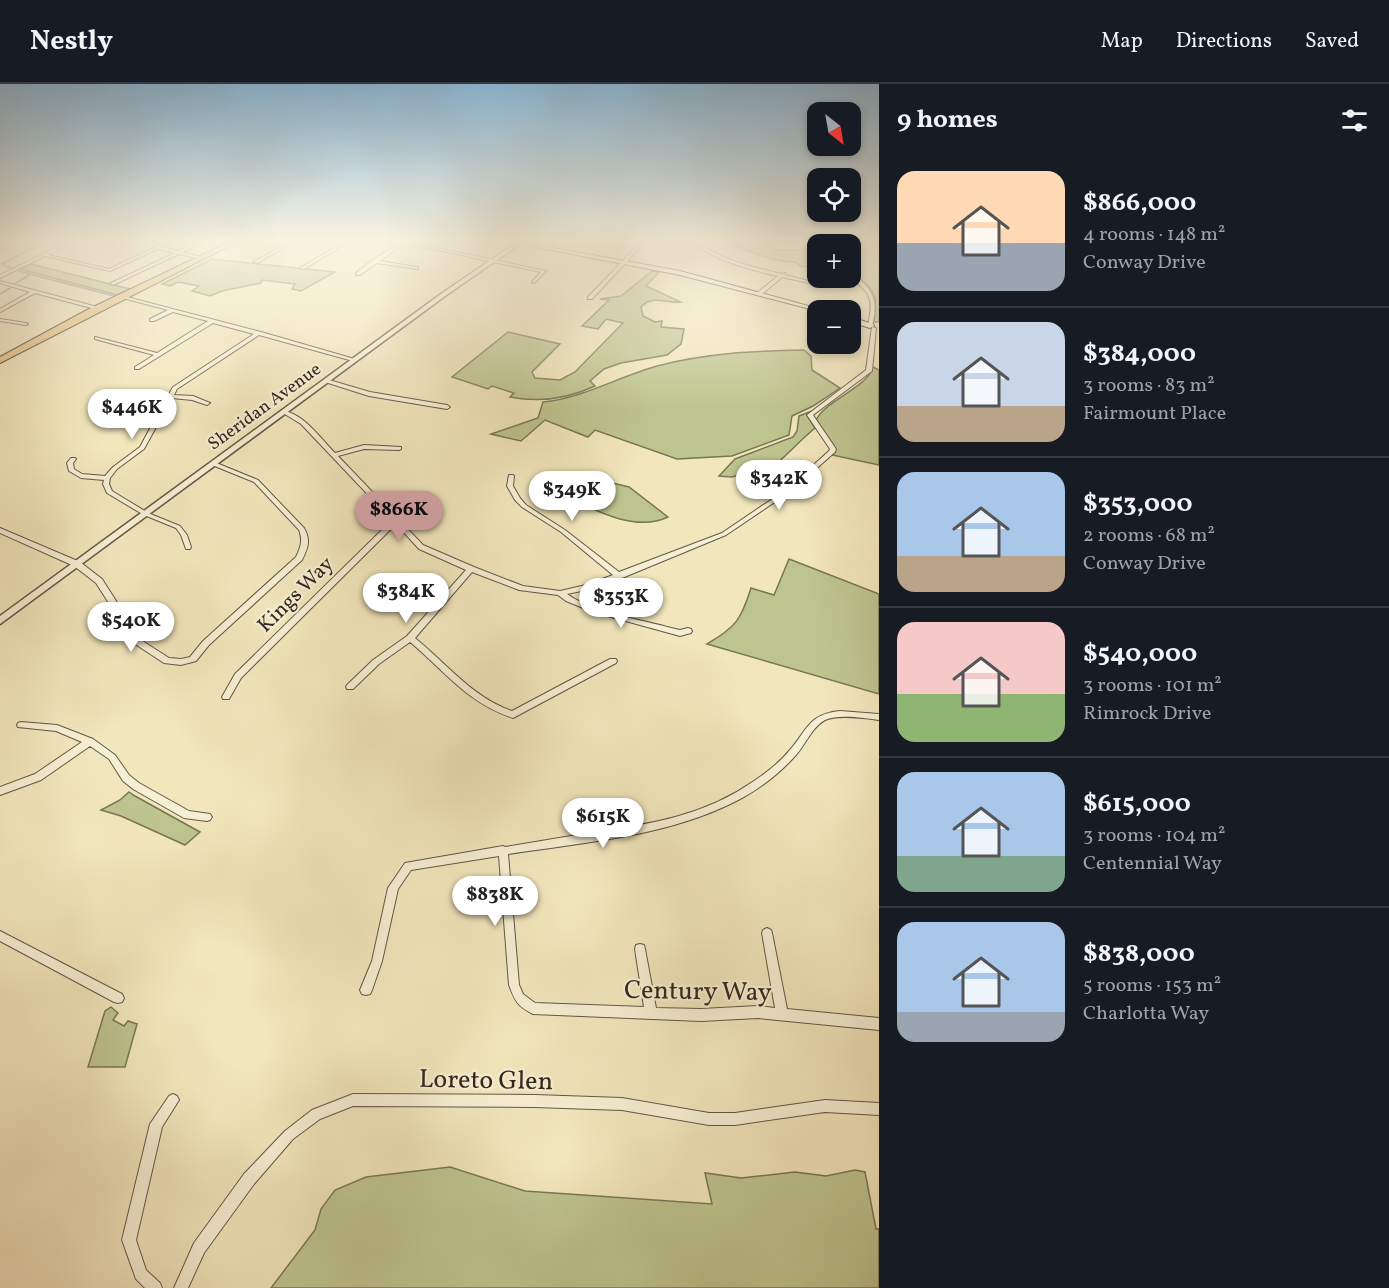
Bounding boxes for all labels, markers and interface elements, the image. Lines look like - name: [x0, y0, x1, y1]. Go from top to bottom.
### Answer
- text: Nestly: [30, 22, 113, 61]
- text: Map: [1101, 27, 1143, 56]
- text: Directions: [1176, 27, 1272, 56]
- text: Saved: [1305, 27, 1359, 56]
- north arrow: [807, 102, 861, 156]
- map controls: [807, 102, 861, 354]
- text: 9 homes: [897, 102, 998, 138]
- icon: filters: [1338, 104, 1371, 137]
- button: locate: [807, 168, 861, 222]
- text: $866,000: [1083, 185, 1196, 221]
- icon: home: [945, 195, 1017, 267]
- text: 4 rooms · 148 m²: [1083, 221, 1225, 249]
- button: +: [807, 234, 861, 288]
- text: Conway Drive: [1083, 249, 1206, 277]
- button: −: [807, 300, 861, 354]
- text: $384,000: [1083, 336, 1196, 372]
- icon: home: [945, 346, 1017, 418]
- street label: Sheridan Avenue: [203, 358, 327, 457]
- text: 3 rooms · 83 m²: [1083, 372, 1215, 400]
- pin: $446K: [90, 389, 174, 440]
- text: $446K: [102, 394, 162, 422]
- text: Fairmount Place: [1083, 400, 1226, 428]
- pin: $342K: [737, 460, 821, 511]
- text: $342K: [750, 465, 808, 493]
- pin: $349K: [530, 471, 614, 522]
- text: $349K: [543, 476, 601, 504]
- text: $353,000: [1083, 486, 1193, 522]
- pin: $866K: [357, 491, 441, 542]
- text: $866K: [370, 496, 428, 524]
- icon: home: [945, 496, 1017, 568]
- text: 2 rooms · 68 m²: [1083, 522, 1215, 550]
- street label: Kings Way: [251, 550, 341, 640]
- text: Conway Drive: [1083, 550, 1206, 578]
- pin: $384K: [364, 573, 448, 624]
- text: $384K: [377, 578, 435, 606]
- pin: $353K: [579, 578, 663, 629]
- text: $353K: [593, 583, 649, 611]
- pin: $540K: [89, 602, 173, 653]
- text: $540K: [101, 607, 161, 635]
- text: $540,000: [1083, 636, 1197, 672]
- icon: home: [945, 646, 1017, 718]
- text: 3 rooms · 101 m²: [1083, 672, 1222, 700]
- text: Rimrock Drive: [1083, 700, 1212, 728]
- text: $615,000: [1083, 786, 1191, 822]
- icon: home: [945, 796, 1017, 868]
- pin: $615K: [561, 798, 645, 849]
- text: $615K: [576, 803, 630, 831]
- text: 3 rooms · 104 m²: [1083, 822, 1225, 850]
- text: Centennial Way: [1083, 850, 1222, 878]
- pin: $838K: [453, 876, 537, 927]
- text: $838K: [466, 881, 524, 909]
- text: $838,000: [1083, 936, 1195, 972]
- icon: home: [945, 946, 1017, 1018]
- text: 5 rooms · 153 m²: [1083, 972, 1221, 1000]
- street label: Century Way: [624, 973, 772, 1011]
- text: Charlotta Way: [1083, 1000, 1209, 1028]
- street label: Loreto Glen: [419, 1062, 553, 1100]

